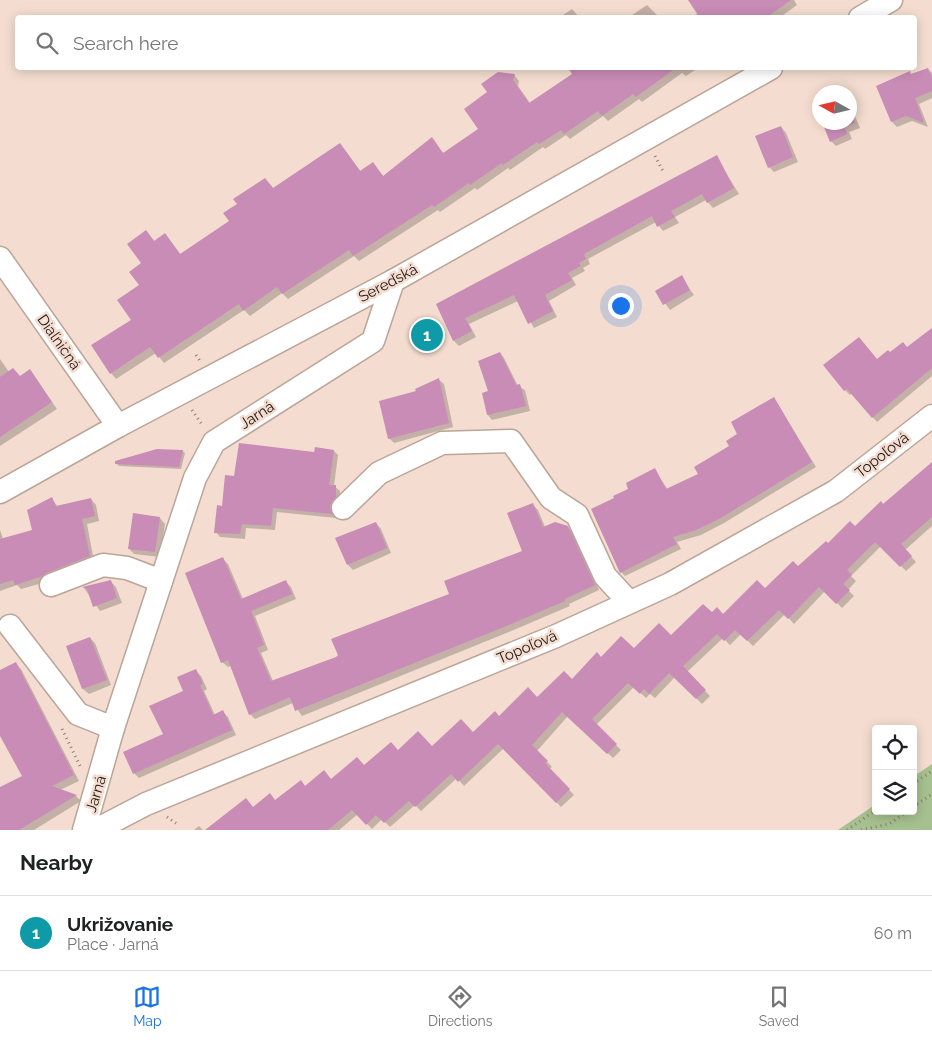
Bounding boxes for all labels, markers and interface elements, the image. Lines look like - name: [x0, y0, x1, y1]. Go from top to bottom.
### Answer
- search box: [15, 15, 917, 70]
- icon: search: [33, 29, 61, 57]
- text: Search here: [73, 32, 179, 54]
- north arrow: [812, 85, 857, 130]
- street label: Sereďská: [355, 260, 421, 306]
- your location: [608, 293, 634, 319]
- street label: Diaľničná: [33, 311, 85, 373]
- pin: 1: [411, 316, 443, 354]
- street label: Jarná: [236, 397, 278, 433]
- street label: Topoľová: [852, 428, 912, 482]
- street label: Topoľová: [494, 626, 560, 668]
- map controls: [872, 725, 917, 815]
- button: locate: [872, 725, 917, 770]
- button: layers: [872, 770, 917, 815]
- street label: Jarná: [82, 773, 110, 815]
- text: Nearby: [20, 850, 93, 875]
- text: Ukrižovanie: [67, 913, 173, 935]
- text: 1: [32, 924, 40, 943]
- text: 60 m: [874, 924, 912, 943]
- text: Place · Jarná: [67, 935, 159, 954]
- tab: Map: [133, 983, 162, 1029]
- tab: Directions: [428, 983, 493, 1029]
- tab: Saved: [759, 983, 799, 1029]

